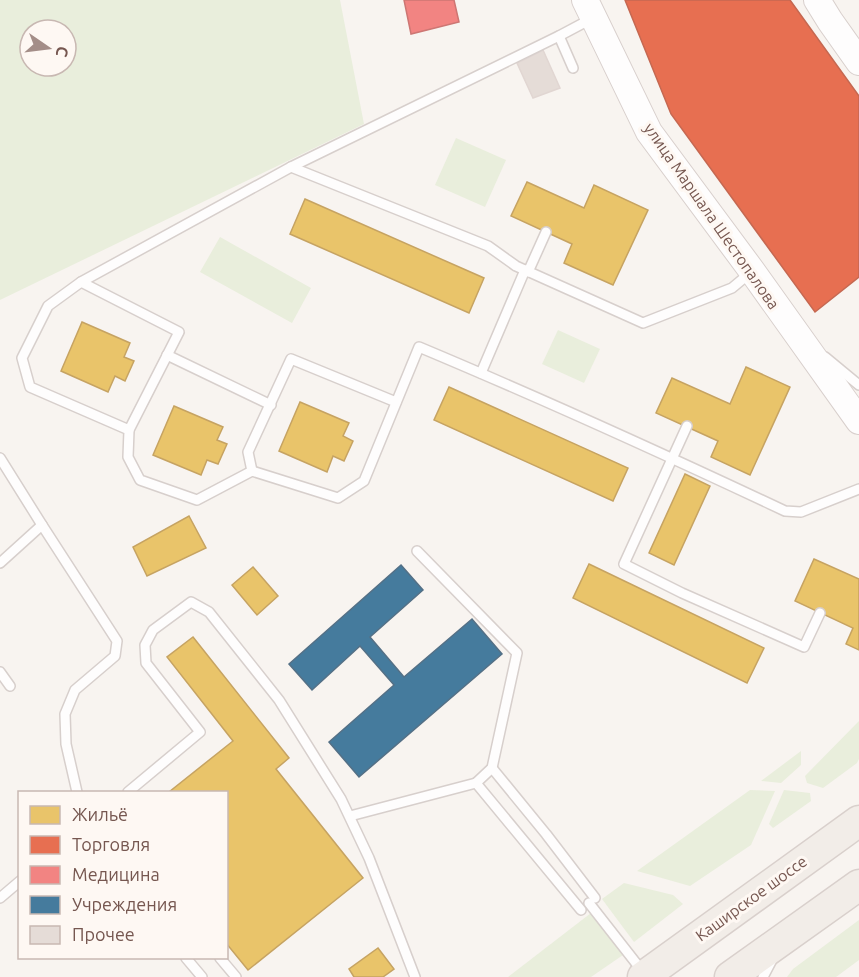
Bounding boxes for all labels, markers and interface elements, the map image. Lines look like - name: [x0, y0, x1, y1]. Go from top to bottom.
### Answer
- north arrow: [18, 18, 78, 78]
- text: С: [53, 44, 73, 59]
- street label: улица Маршала Шестопалова: [641, 119, 783, 313]
- legend: [18, 791, 228, 959]
- text: Жильё: [72, 804, 128, 824]
- text: Торговля: [72, 834, 150, 854]
- street label: Каширское шоссе: [692, 852, 810, 944]
- text: Медицина: [72, 864, 160, 884]
- text: Учреждения: [72, 894, 177, 914]
- text: Прочее: [72, 924, 135, 944]

